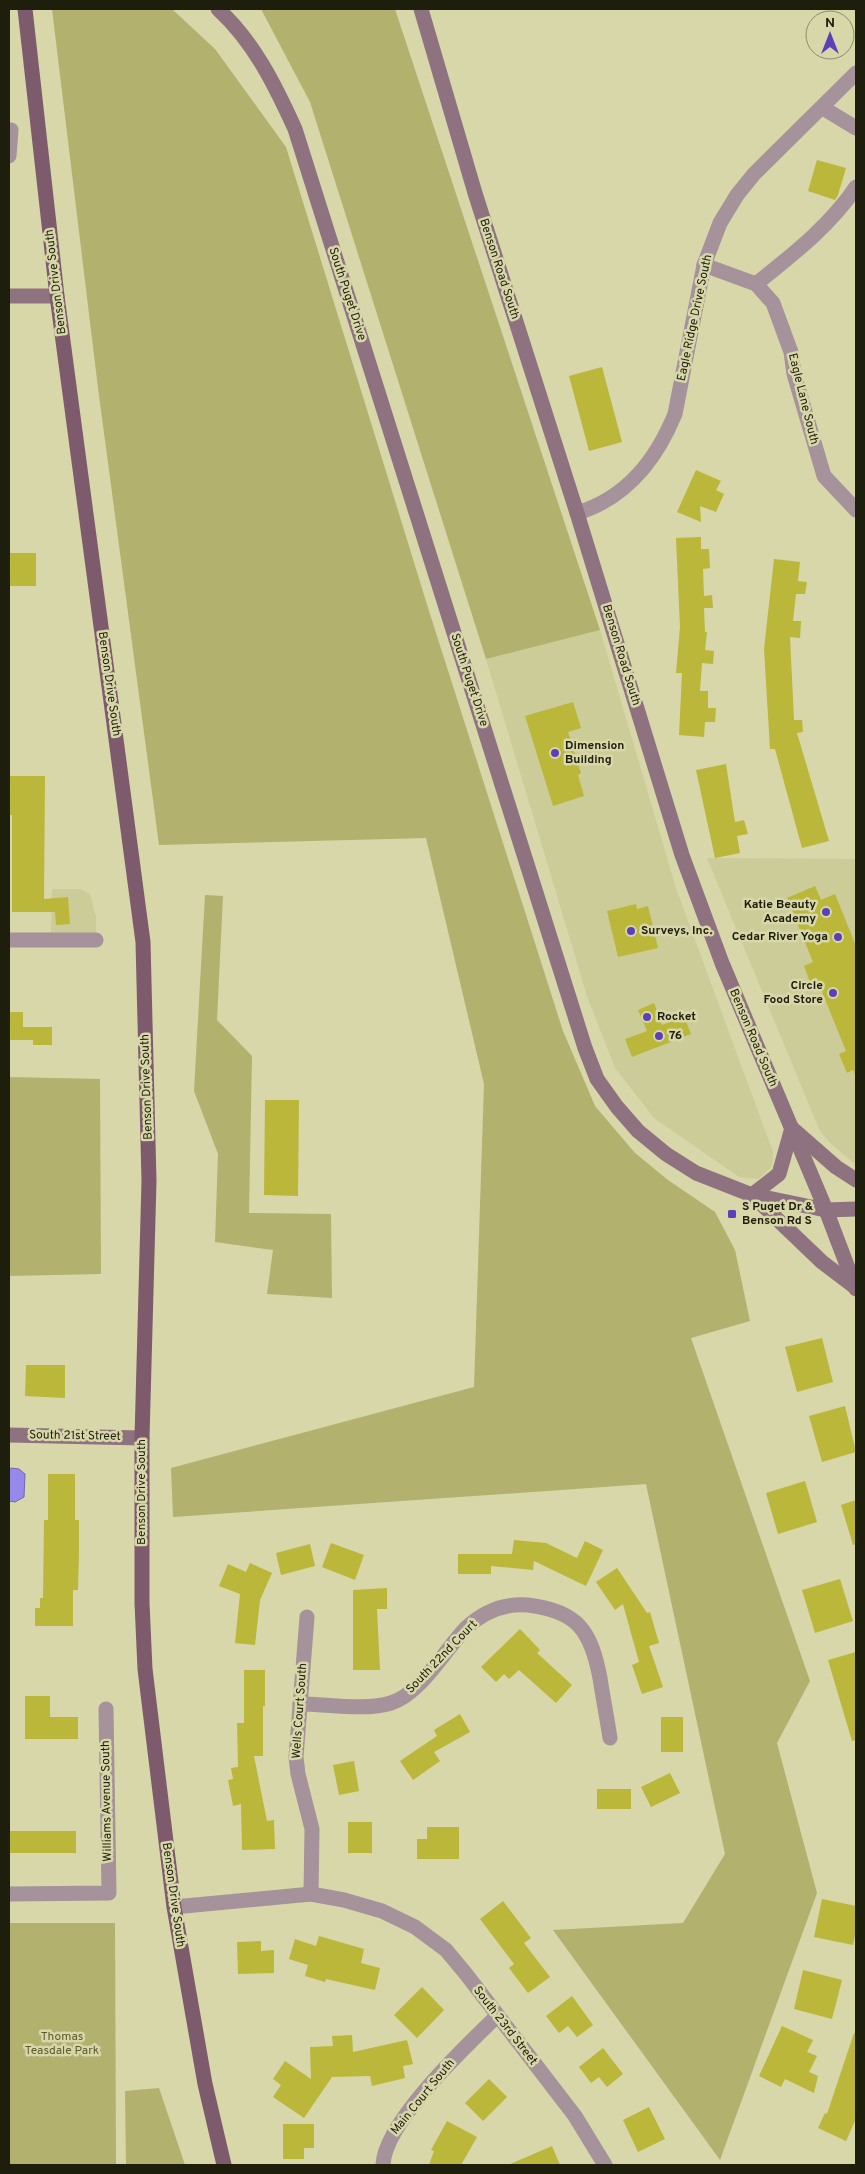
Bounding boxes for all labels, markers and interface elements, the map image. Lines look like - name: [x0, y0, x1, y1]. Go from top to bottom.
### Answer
- north arrow: [805, 10, 855, 60]
- text: N: [825, 15, 835, 32]
- street label: Benson Road South: [475, 217, 523, 321]
- street label: Benson Drive South: [42, 229, 70, 335]
- street label: South Puget Drive: [324, 245, 370, 343]
- street label: Eagle Ridge Drive South: [674, 253, 716, 383]
- street label: Eagle Lane South: [784, 352, 822, 446]
- street label: Benson Road South: [598, 602, 644, 708]
- street label: Benson Drive South: [94, 631, 124, 737]
- street label: South Puget Drive: [446, 631, 492, 729]
- place label: Dimension Building: [565, 738, 624, 768]
- marker: Dimension Building: [549, 747, 561, 759]
- place label: Katie Beauty Academy: [744, 897, 816, 927]
- marker: Katie Beauty Academy: [820, 906, 832, 918]
- place label: Surveys, Inc.: [641, 923, 712, 939]
- marker: Surveys, Inc.: [625, 925, 637, 937]
- place label: Cedar River Yoga: [732, 929, 828, 945]
- marker: Cedar River Yoga: [832, 931, 844, 943]
- place label: Circle Food Store: [763, 978, 823, 1008]
- street label: Benson Road South: [725, 986, 781, 1090]
- marker: Circle Food Store: [827, 987, 839, 999]
- place label: Rocket: [657, 1009, 696, 1025]
- marker: Rocket: [641, 1011, 653, 1023]
- place label: 76: [669, 1028, 682, 1044]
- marker: 76: [653, 1030, 665, 1042]
- street label: Benson Drive South: [137, 1034, 157, 1140]
- place label: S Puget Dr & Benson Rd S: [742, 1199, 814, 1229]
- marker: S Puget Dr & Benson Rd S: [726, 1208, 738, 1220]
- street label: South 21st Street: [29, 1427, 121, 1445]
- street label: Benson Drive South: [134, 1439, 150, 1545]
- street label: South 22nd Court: [403, 1617, 481, 1697]
- street label: Wells Court South: [289, 1663, 311, 1759]
- street label: Williams Avenue South: [98, 1740, 116, 1862]
- street label: Benson Drive South: [158, 1842, 188, 1948]
- street label: South 23rd Street: [469, 1983, 541, 2069]
- park label: Thomas Teasdale Park: [25, 2029, 99, 2059]
- street label: Main Court South: [387, 2056, 459, 2138]

